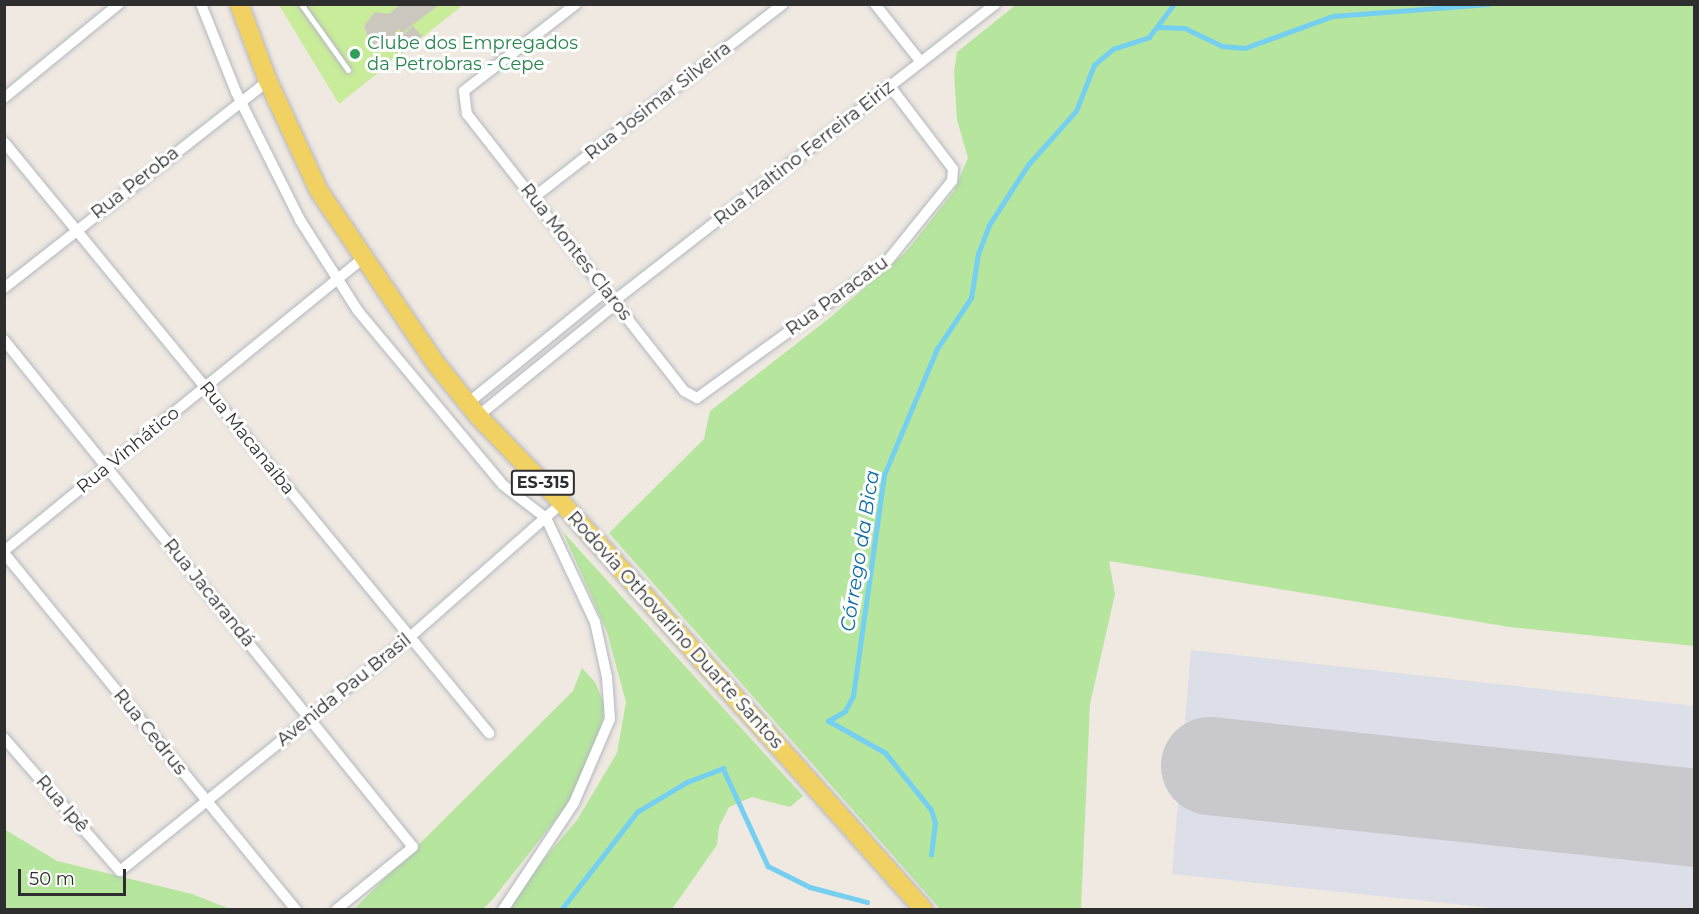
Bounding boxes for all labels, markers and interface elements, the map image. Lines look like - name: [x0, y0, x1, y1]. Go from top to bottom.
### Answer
- place label: Clube dos Empregados da Petrobras - Cepe: [367, 33, 578, 76]
- street label: Rua Josimar Silveira: [581, 37, 735, 165]
- marker: Clube dos Empregados da Petrobras - Cepe: [348, 47, 362, 61]
- street label: Rua Izaltino Ferreira Eiriz: [710, 76, 898, 230]
- street label: Rua Peroba: [87, 142, 183, 224]
- street label: Rua Montes Claros: [516, 179, 636, 325]
- street label: Rua Paracatu: [782, 252, 892, 340]
- street label: Rua Macanaíba: [195, 377, 299, 499]
- street label: Rua Vinhático: [72, 402, 184, 498]
- water label: Córrego da Bica: [835, 469, 885, 633]
- road number: ES-315: [510, 470, 576, 496]
- street label: Rodovia Othovarino Duarte Santos: [563, 507, 787, 753]
- street label: Rua Jacarandá: [159, 535, 259, 651]
- street label: Avenida Pau Brasil: [272, 629, 416, 751]
- street label: Rua Cedrus: [109, 685, 191, 779]
- street label: Rua Ipê: [31, 771, 93, 837]
- scale bar: [21, 857, 129, 895]
- text: 50 m: [29, 868, 75, 890]

